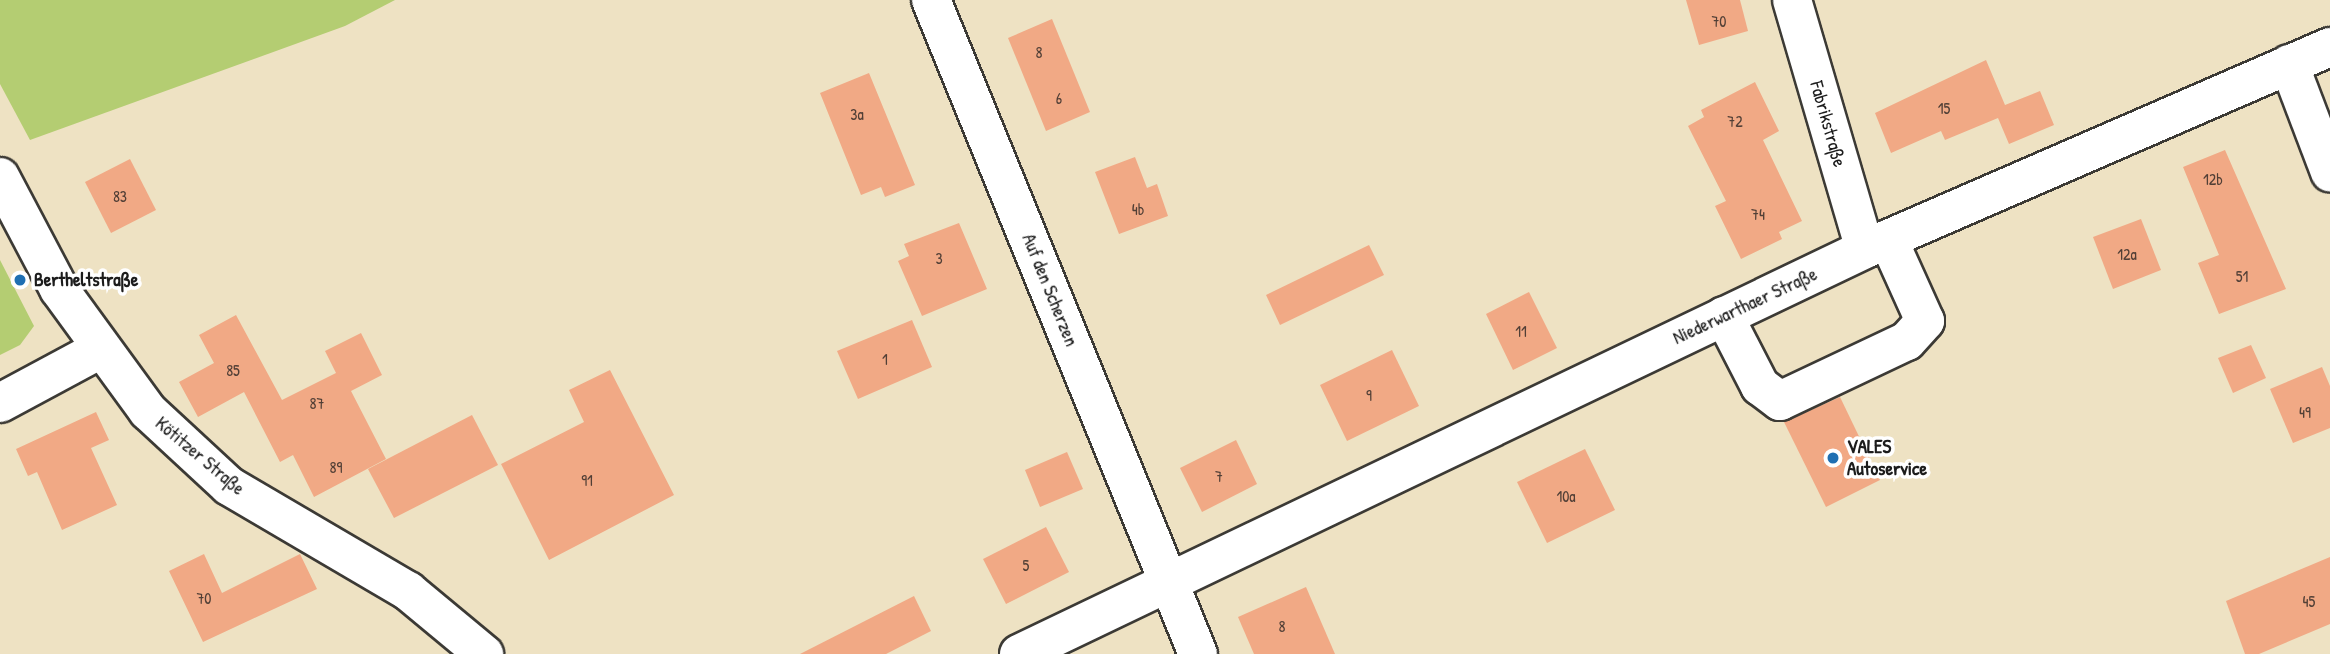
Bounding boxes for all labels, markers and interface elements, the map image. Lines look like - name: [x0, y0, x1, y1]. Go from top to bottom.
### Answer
- house number: 70: [1711, 11, 1727, 31]
- house number: 8: [1036, 42, 1042, 62]
- street label: Fabrikstraße: [1805, 79, 1851, 169]
- house number: 6: [1056, 88, 1062, 108]
- house number: 15: [1938, 98, 1950, 118]
- house number: 3a: [850, 104, 864, 124]
- house number: 72: [1727, 111, 1743, 131]
- house number: 12b: [2203, 169, 2223, 189]
- house number: 83: [113, 186, 127, 206]
- house number: 4b: [1132, 199, 1144, 219]
- house number: 74: [1751, 204, 1765, 224]
- street label: Auf den Scherzen: [1017, 230, 1083, 350]
- house number: 12a: [2117, 244, 2137, 264]
- house number: 3: [935, 248, 943, 268]
- street label: Niederwarthaer Straße: [1669, 263, 1821, 349]
- house number: 51: [2236, 266, 2248, 286]
- place label: Bertheltstraße: [34, 269, 138, 291]
- marker: Bertheltstraße: [12, 272, 28, 288]
- house number: 11: [1515, 321, 1527, 341]
- house number: 1: [882, 349, 888, 369]
- house number: 85: [226, 360, 240, 380]
- house number: 9: [1366, 385, 1372, 405]
- house number: 87: [310, 393, 324, 413]
- house number: 49: [2299, 402, 2311, 422]
- street label: Kötitzer Straße: [151, 412, 249, 500]
- place label: VALES Autoservice: [1847, 436, 1927, 480]
- marker: VALES Autoservice: [1825, 450, 1841, 466]
- house number: 89: [330, 457, 342, 477]
- house number: 7: [1215, 466, 1223, 486]
- house number: 91: [581, 470, 593, 490]
- house number: 10a: [1556, 486, 1576, 506]
- house number: 5: [1023, 555, 1029, 575]
- house number: 70: [196, 588, 212, 608]
- house number: 45: [2303, 591, 2315, 611]
- house number: 8: [1279, 616, 1285, 636]

